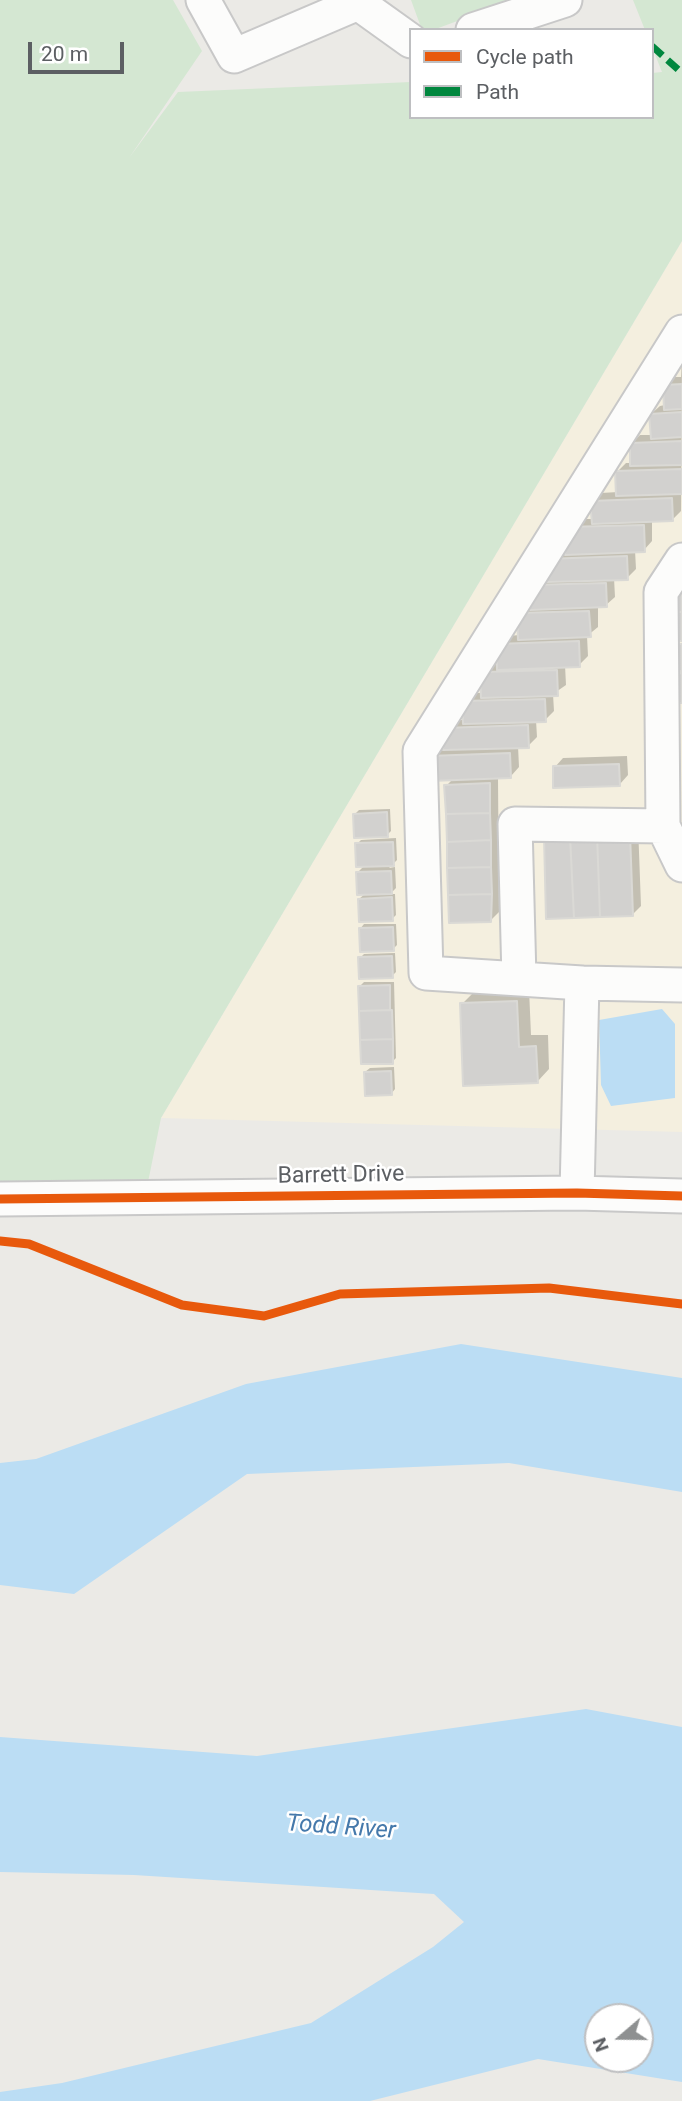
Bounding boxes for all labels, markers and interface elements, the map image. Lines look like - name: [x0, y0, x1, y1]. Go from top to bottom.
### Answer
- scale bar: [32, 28, 128, 72]
- legend: [409, 28, 654, 119]
- text: 20 m: [41, 42, 88, 66]
- text: Cycle path: [476, 45, 574, 69]
- text: Path: [476, 80, 519, 104]
- street label: Barrett Drive: [277, 1161, 405, 1191]
- water label: Todd River: [285, 1810, 397, 1846]
- north arrow: [584, 2003, 654, 2073]
- text: N: [588, 2034, 614, 2055]

